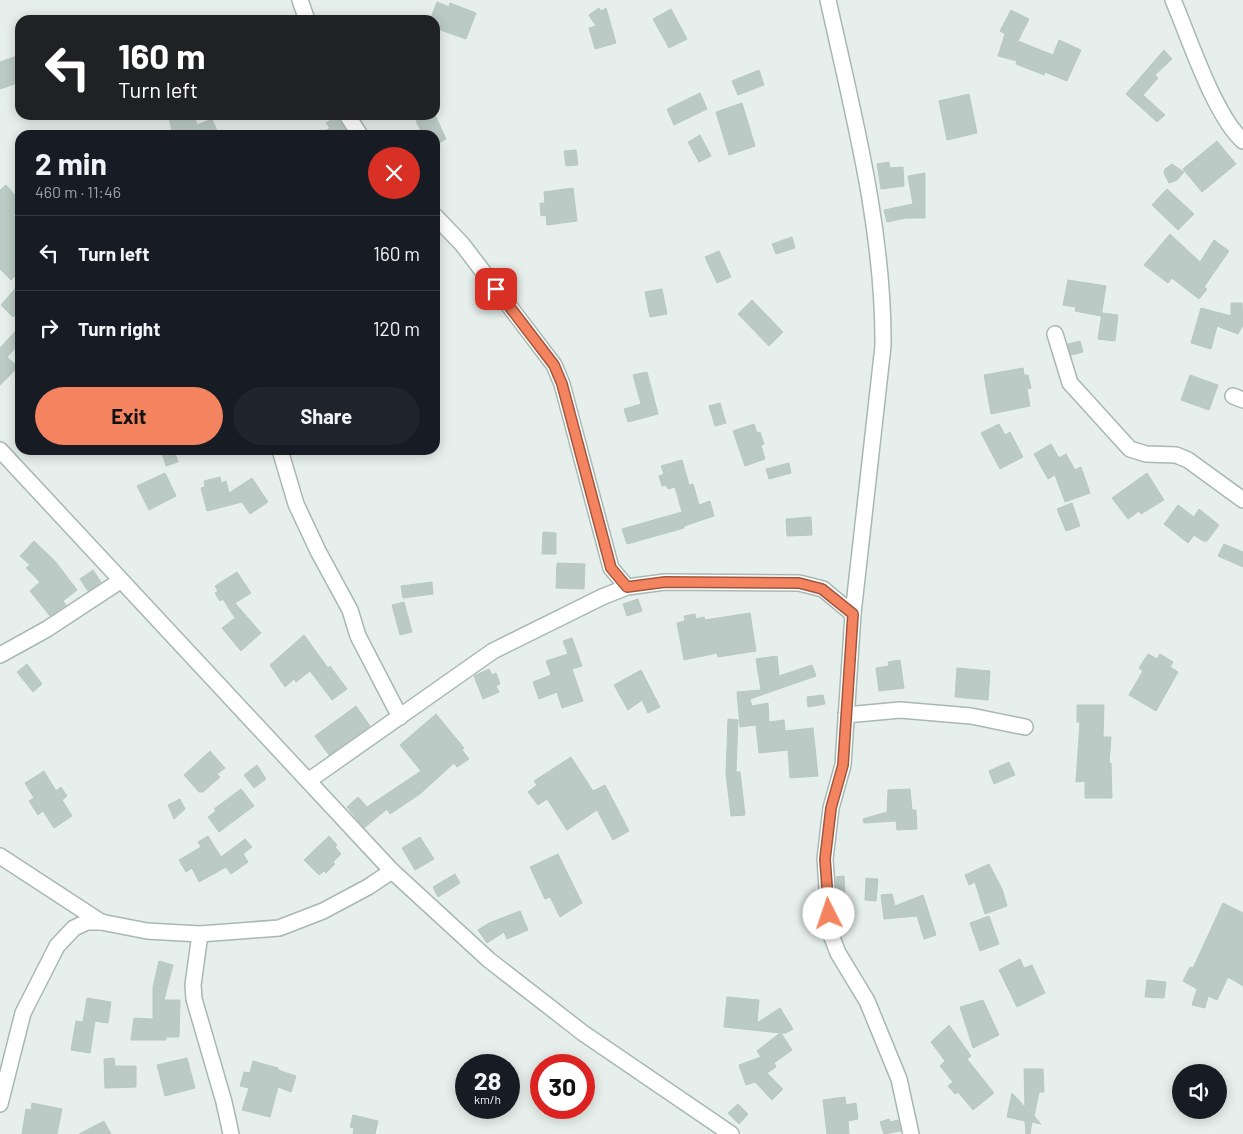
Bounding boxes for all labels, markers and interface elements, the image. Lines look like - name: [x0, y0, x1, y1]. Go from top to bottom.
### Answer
- text: 160 m: [118, 34, 205, 76]
- icon: left: [35, 35, 100, 100]
- text: Turn left: [118, 76, 198, 102]
- text: 2 min: [35, 145, 107, 181]
- button: close: [368, 147, 420, 199]
- text: 460 m · 11:46: [35, 182, 121, 201]
- icon: left: [35, 239, 63, 267]
- text: Turn left: [78, 242, 149, 265]
- text: 160 m: [373, 242, 420, 265]
- pin: [475, 268, 517, 310]
- icon: arrive: [482, 275, 510, 303]
- icon: right: [35, 314, 63, 342]
- text: Turn right: [78, 317, 160, 340]
- text: 120 m: [373, 317, 420, 340]
- button: Exit: [35, 387, 223, 445]
- button: Share: [233, 387, 420, 445]
- position arrow: [802, 887, 854, 939]
- speed limit sign: 30: [530, 1054, 595, 1119]
- map controls: [1172, 1064, 1227, 1119]
- button: sound: [1172, 1064, 1227, 1119]
- text: 28: [474, 1065, 501, 1095]
- text: km/h: [474, 1092, 501, 1106]

